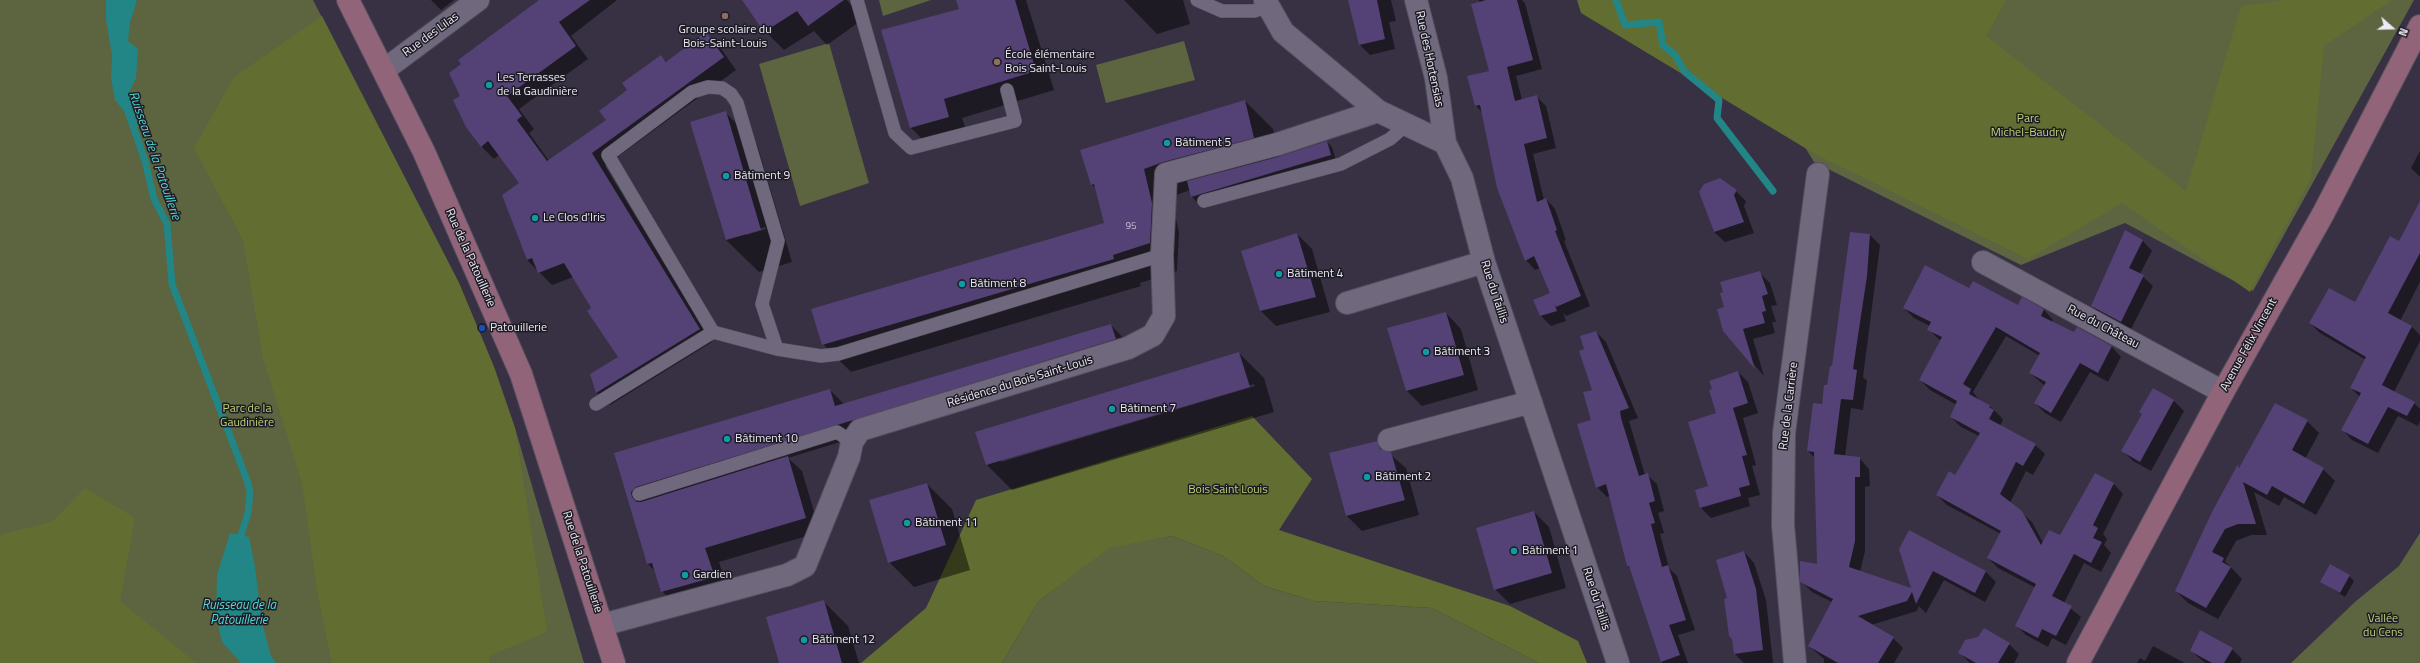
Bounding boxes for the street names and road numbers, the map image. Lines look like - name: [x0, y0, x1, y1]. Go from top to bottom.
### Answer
- street label: Rue des Lilas: [400, 10, 462, 60]
- street label: Rue des Hortensias: [1412, 10, 1446, 108]
- street label: Rue de la Patouillerie: [442, 207, 498, 309]
- street label: Rue du Taillis: [1477, 259, 1511, 325]
- street label: Avenue Félix Vincent: [2218, 296, 2280, 394]
- street label: Rue du Château: [2065, 302, 2141, 352]
- street label: Résidence du Bois Saint-Louis: [945, 353, 1095, 411]
- street label: Rue de la Carrière: [1776, 361, 1802, 451]
- street label: Rue de la Patouillerie: [559, 509, 605, 615]
- street label: Rue du Taillis: [1579, 566, 1613, 632]

